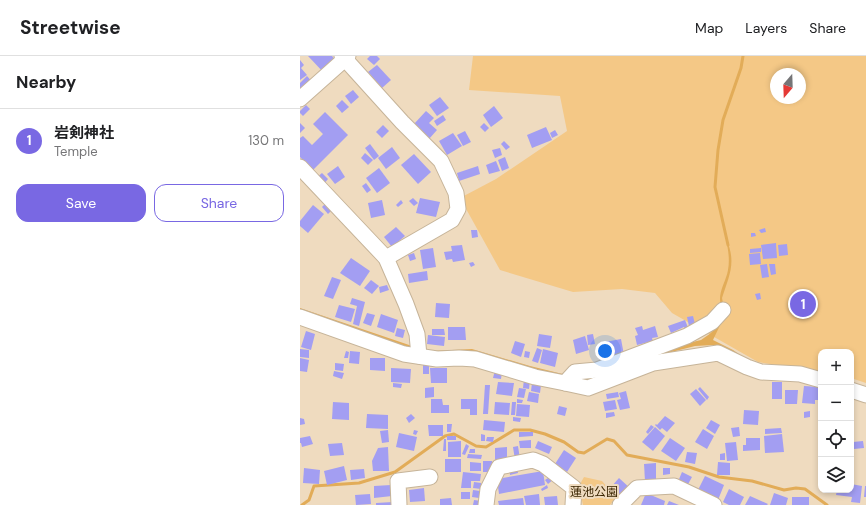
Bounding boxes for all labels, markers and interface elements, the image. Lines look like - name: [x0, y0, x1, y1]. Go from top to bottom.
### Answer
- text: Streetwise: [20, 15, 121, 40]
- text: Map: [695, 19, 723, 37]
- text: Layers: [745, 19, 787, 37]
- text: Share: [809, 19, 846, 37]
- north arrow: [770, 68, 806, 104]
- text: Nearby: [16, 71, 76, 93]
- text: 岩剣神社: [54, 123, 114, 143]
- text: 1: [27, 132, 31, 149]
- text: 130 m: [248, 132, 284, 149]
- text: Temple: [54, 143, 98, 160]
- button: Save: [16, 184, 146, 222]
- button: Share: [154, 184, 284, 222]
- pin: 1: [790, 289, 816, 319]
- your location: [595, 341, 615, 361]
- map controls: [818, 349, 854, 493]
- button: +: [818, 349, 854, 385]
- button: −: [818, 385, 854, 421]
- button: locate: [818, 421, 854, 457]
- button: layers: [818, 457, 854, 493]
- park label: 蓮池公園: [570, 484, 618, 500]

